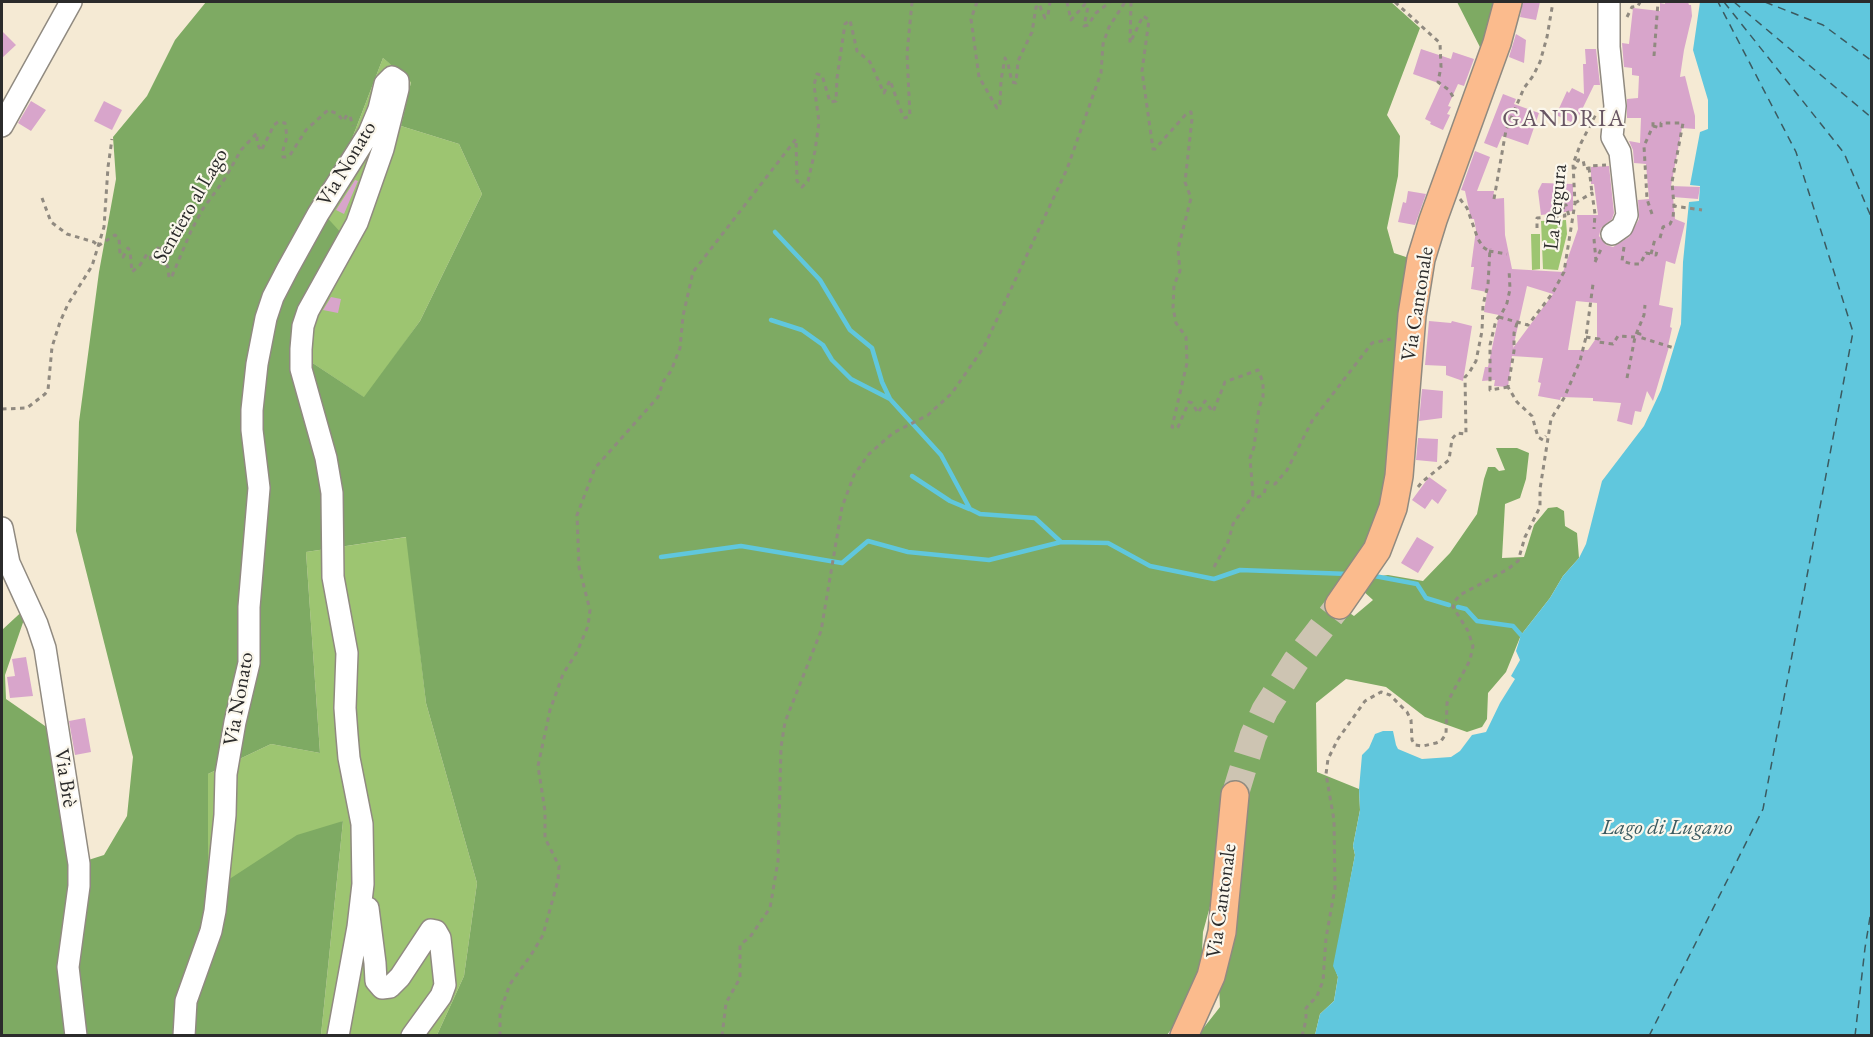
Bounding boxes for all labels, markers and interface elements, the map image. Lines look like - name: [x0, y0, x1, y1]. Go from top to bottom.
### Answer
- district label: GANDRIA: [1502, 105, 1626, 133]
- street label: Via Nonato: [312, 117, 382, 211]
- street label: Sentiero al Lago: [148, 144, 234, 268]
- street label: La Pergura: [1539, 163, 1573, 251]
- street label: Via Cantonale: [1397, 245, 1439, 363]
- street label: Via Nonato: [218, 650, 260, 748]
- street label: Via Brè: [48, 747, 82, 809]
- water label: Lago di Lugano: [1602, 815, 1732, 841]
- street label: Via Cantonale: [1201, 842, 1243, 960]

